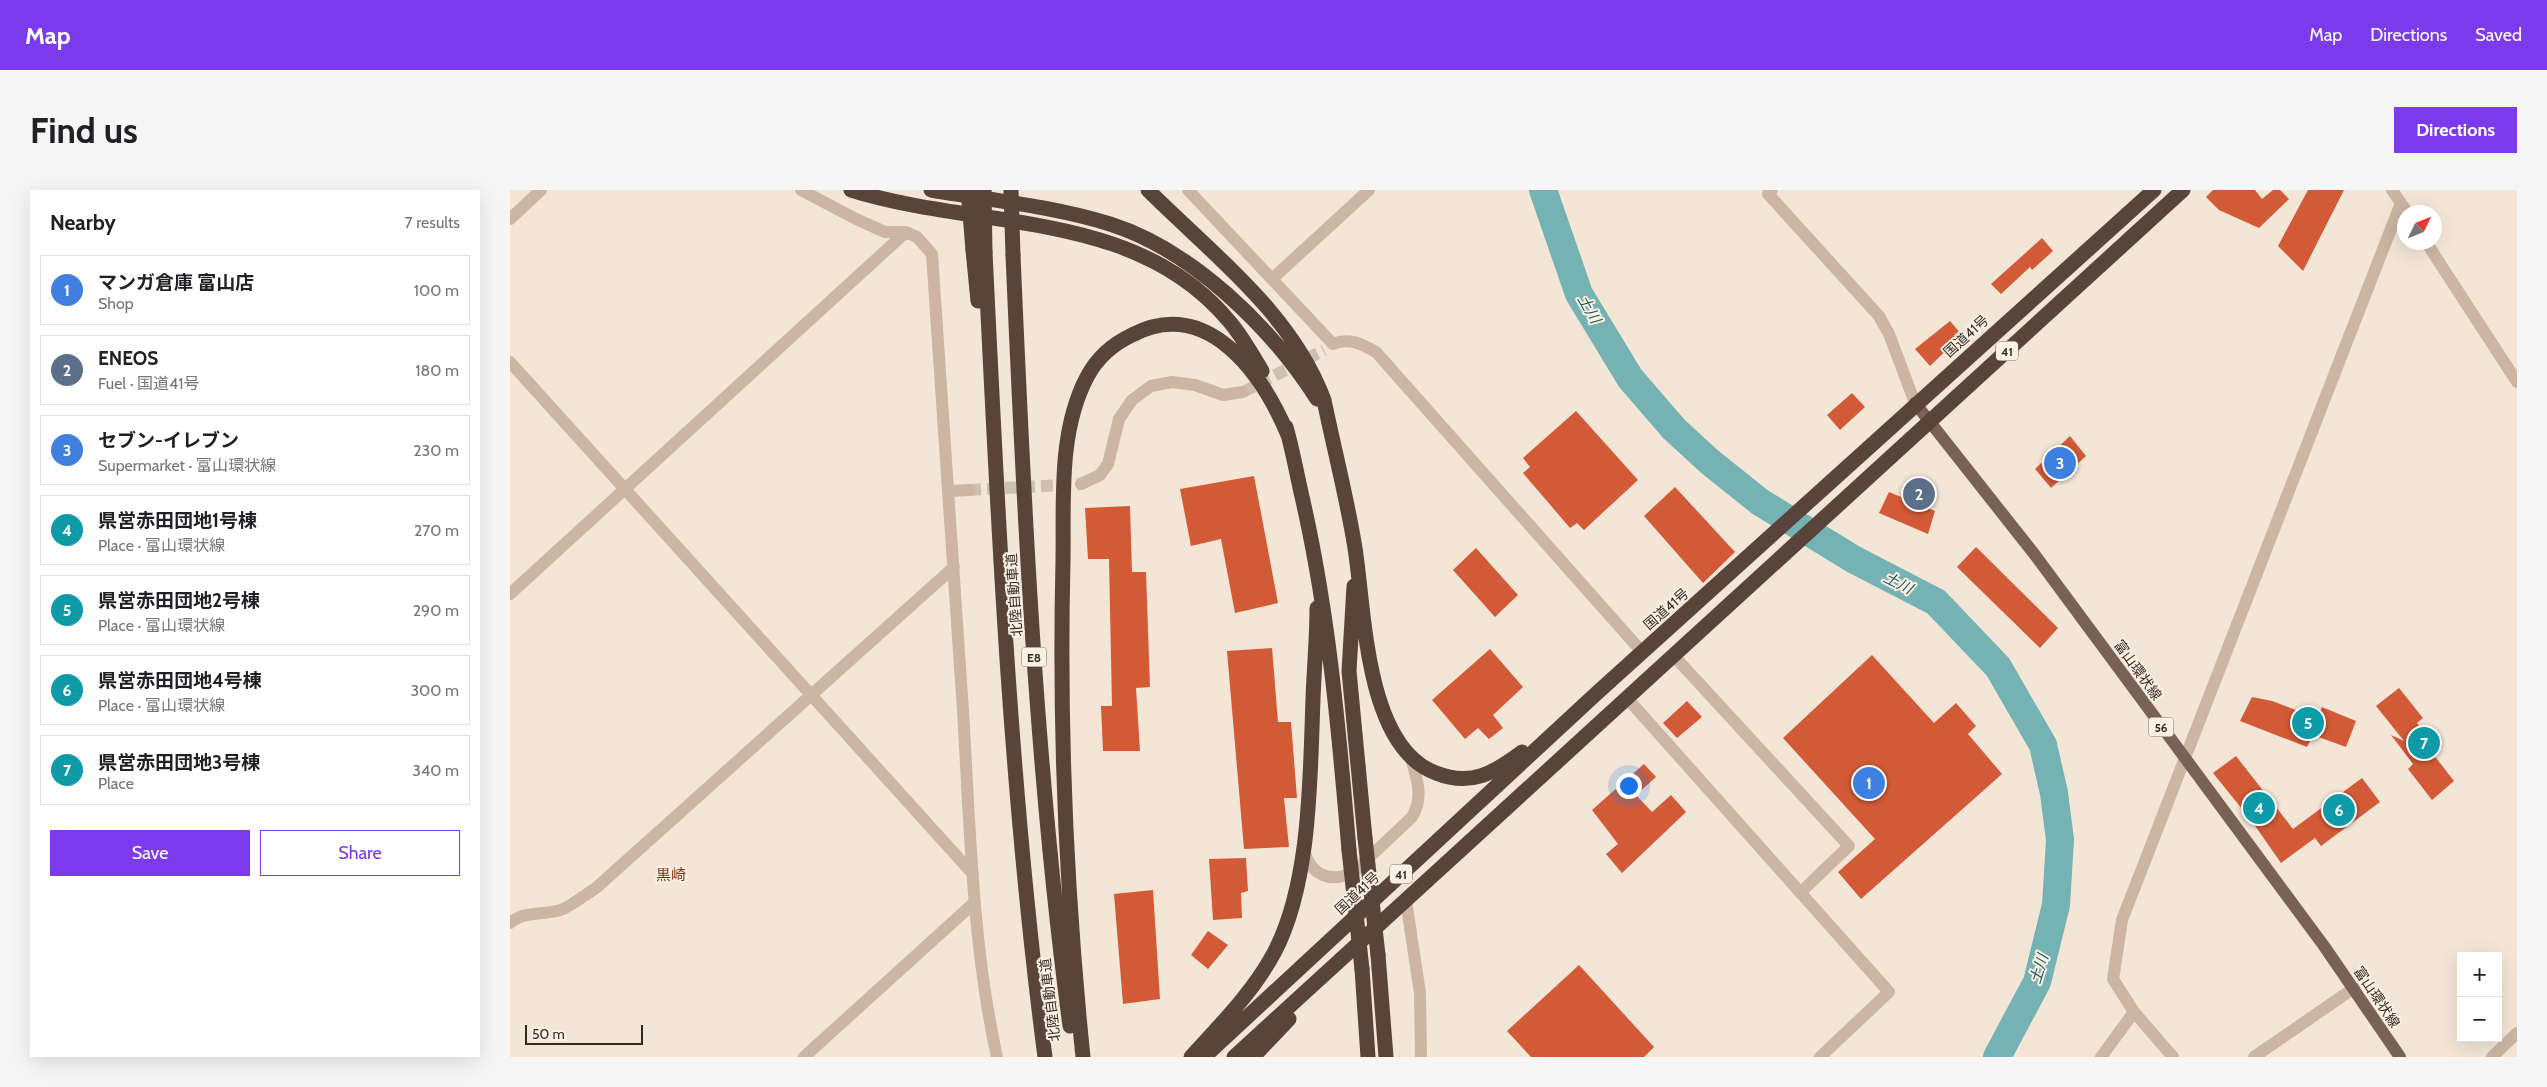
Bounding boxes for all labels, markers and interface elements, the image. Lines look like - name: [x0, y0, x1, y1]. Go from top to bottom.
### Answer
- text: Map: [25, 21, 71, 50]
- text: Map: [2309, 24, 2342, 46]
- text: Directions: [2370, 24, 2447, 46]
- text: Saved: [2475, 24, 2522, 46]
- button: Directions: [2394, 107, 2517, 153]
- text: Find us: [30, 109, 138, 152]
- north arrow: [2397, 205, 2442, 250]
- text: Nearby: [50, 210, 116, 235]
- text: 7 results: [405, 213, 460, 232]
- text: マンガ倉庫 富山店: [98, 271, 254, 294]
- text: 1: [64, 281, 70, 300]
- text: 100 m: [414, 281, 459, 300]
- water label: 土川: [1574, 292, 1605, 328]
- text: Shop: [98, 294, 134, 313]
- street label: 国道41号: [1940, 311, 1992, 361]
- road number: 41: [1996, 342, 2018, 360]
- text: ENEOS: [98, 347, 158, 370]
- text: 2: [63, 361, 71, 380]
- text: 180 m: [415, 361, 459, 380]
- text: Fuel · 国道41号: [98, 374, 200, 393]
- text: セブン-イレブン: [98, 429, 239, 452]
- text: 3: [63, 441, 71, 460]
- text: 230 m: [413, 441, 459, 460]
- pin: 3: [2044, 444, 2076, 482]
- text: Supermarket · 富山環状線: [98, 456, 276, 475]
- pin: 2: [1903, 475, 1935, 513]
- text: 県営赤田団地1号棟: [98, 509, 257, 532]
- text: 4: [62, 521, 72, 540]
- text: 270 m: [414, 521, 459, 540]
- text: Place · 富山環状線: [98, 536, 225, 555]
- street label: 北陸自動車道: [1002, 552, 1026, 638]
- water label: 土川: [1881, 568, 1917, 599]
- street label: 国道41号: [1639, 584, 1693, 634]
- text: 県営赤田団地2号棟: [98, 589, 260, 612]
- text: 5: [63, 601, 71, 620]
- text: 290 m: [413, 601, 459, 620]
- text: Place · 富山環状線: [98, 616, 225, 635]
- street label: 富山環状線: [2110, 636, 2166, 704]
- road number: E8: [1022, 648, 1046, 667]
- text: 県営赤田団地4号棟: [98, 669, 262, 692]
- text: 6: [63, 681, 72, 700]
- text: 300 m: [410, 681, 459, 700]
- text: Place · 富山環状線: [98, 696, 225, 715]
- pin: 5: [2292, 704, 2324, 742]
- road number: 56: [2148, 718, 2174, 736]
- pin: 7: [2408, 724, 2440, 762]
- text: 県営赤田団地3号棟: [98, 751, 260, 774]
- text: 7: [63, 761, 71, 780]
- text: 340 m: [412, 761, 459, 780]
- pin: 1: [1853, 764, 1885, 802]
- your location: [1616, 773, 1642, 799]
- text: Place: [98, 774, 134, 793]
- pin: 4: [2243, 789, 2275, 827]
- pin: 6: [2323, 791, 2355, 829]
- button: Save: [50, 830, 250, 876]
- button: Share: [260, 830, 460, 876]
- road number: 41: [1390, 864, 1412, 884]
- district label: 黒崎: [656, 866, 686, 884]
- street label: 国道41号: [1331, 868, 1383, 918]
- water label: 土川: [2026, 950, 2053, 986]
- map controls: [2457, 952, 2502, 1042]
- button: +: [2457, 952, 2502, 997]
- street label: 北陸自動車道: [1036, 957, 1064, 1043]
- street label: 富山環状線: [2350, 963, 2404, 1031]
- button: −: [2457, 997, 2502, 1042]
- scale bar: [525, 1022, 642, 1045]
- text: 50 m: [532, 1025, 565, 1043]

